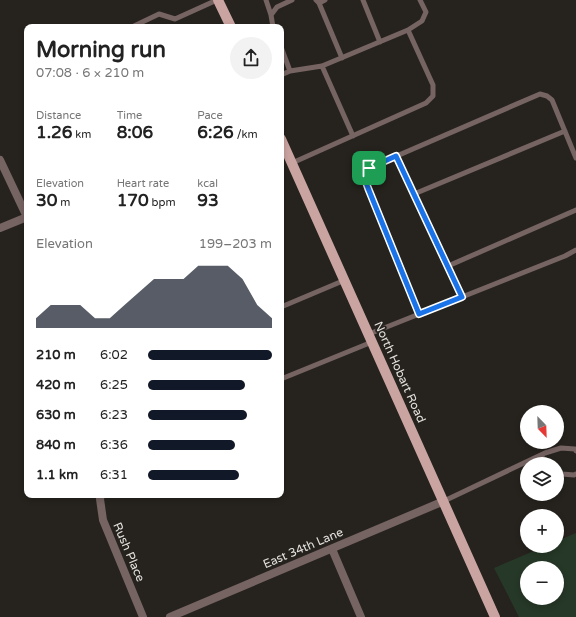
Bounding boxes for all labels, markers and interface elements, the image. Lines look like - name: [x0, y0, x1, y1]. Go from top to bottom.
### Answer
- text: Morning run: [36, 37, 166, 63]
- button: share: [230, 37, 272, 79]
- text: 07:08 · 6 × 210 m: [36, 65, 144, 81]
- text: Distance: [36, 109, 81, 122]
- text: Time: [117, 109, 142, 122]
- text: Pace: [197, 109, 223, 122]
- text: 1.26: [36, 122, 72, 143]
- text: 8:06: [117, 122, 153, 143]
- text: 6:26: [197, 122, 234, 143]
- text: km: [72, 128, 91, 141]
- text: /km: [234, 128, 258, 141]
- pin: [352, 151, 386, 185]
- icon: arrive: [358, 157, 380, 179]
- text: Elevation: [36, 177, 84, 190]
- text: Heart rate: [117, 177, 169, 190]
- text: kcal: [197, 177, 218, 190]
- text: 30: [36, 190, 57, 211]
- text: 170: [117, 190, 149, 211]
- text: 93: [197, 190, 219, 211]
- text: m: [57, 196, 70, 209]
- text: bpm: [149, 196, 176, 209]
- text: Elevation: [36, 236, 93, 252]
- text: 199–203 m: [199, 236, 272, 252]
- street label: North Hobart Road: [371, 319, 429, 425]
- text: 210 m: [36, 347, 76, 363]
- text: 6:02: [100, 347, 128, 363]
- text: 420 m: [36, 377, 76, 393]
- text: 6:25: [100, 377, 128, 393]
- north arrow: [520, 405, 564, 449]
- map controls: [520, 405, 564, 605]
- text: 630 m: [36, 407, 76, 423]
- text: 6:23: [100, 407, 128, 423]
- text: 840 m: [36, 437, 76, 453]
- text: 6:36: [100, 437, 128, 453]
- button: layers: [520, 457, 564, 501]
- text: 1.1 km: [36, 467, 78, 483]
- text: 6:31: [100, 467, 128, 483]
- button: +: [520, 509, 564, 553]
- street label: Rush Place: [110, 520, 148, 584]
- street label: East 34th Lane: [261, 525, 345, 571]
- button: −: [520, 561, 564, 605]

